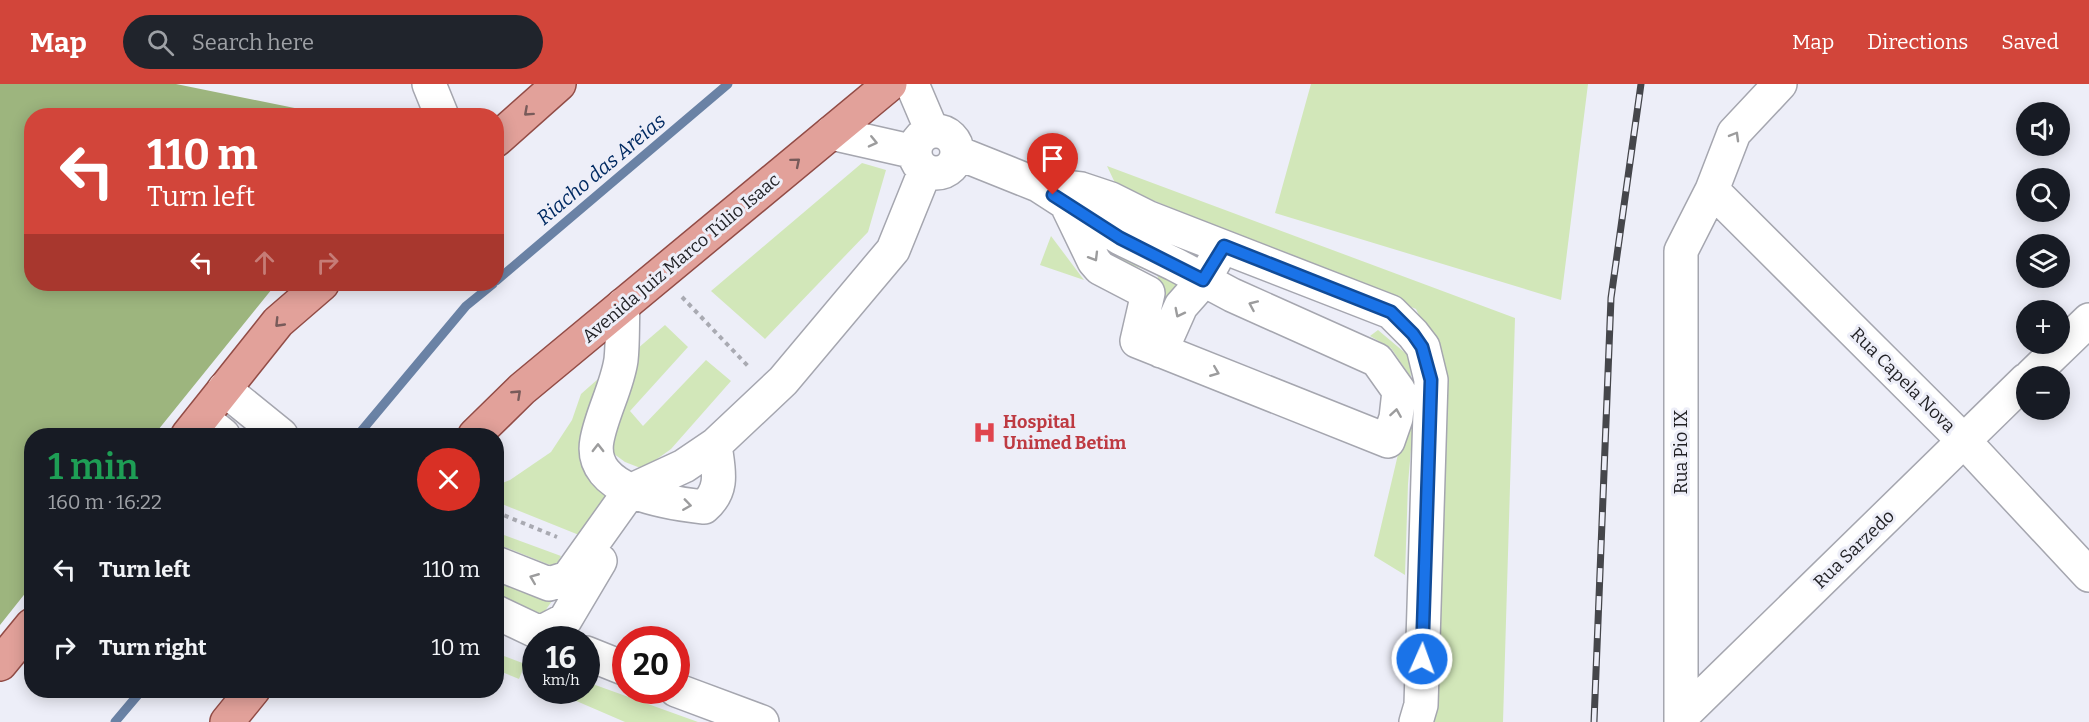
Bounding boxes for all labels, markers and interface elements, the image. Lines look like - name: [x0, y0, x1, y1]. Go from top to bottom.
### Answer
- search box: [123, 15, 543, 69]
- text: Map: [30, 26, 87, 59]
- icon: search: [144, 26, 177, 59]
- text: Search here: [192, 29, 314, 56]
- text: Map: [1792, 29, 1834, 55]
- text: Directions: [1867, 29, 1968, 55]
- text: Saved: [2001, 29, 2059, 55]
- map controls: [2016, 102, 2070, 420]
- button: sound: [2016, 102, 2070, 156]
- one-way arrow: [524, 105, 534, 116]
- water label: Riacho das Areias: [532, 108, 670, 230]
- text: 110 m: [147, 130, 258, 180]
- icon: left: [48, 132, 126, 210]
- one-way arrow: [1728, 132, 1739, 142]
- pin: [1027, 133, 1078, 195]
- one-way arrow: [868, 135, 878, 148]
- icon: arrive: [1036, 142, 1069, 175]
- one-way arrow: [789, 159, 800, 170]
- button: search: [2016, 168, 2070, 222]
- street label: Avenida Juiz Marco Túlio Isaac: [578, 169, 784, 347]
- text: Turn left: [147, 181, 255, 213]
- button: layers: [2016, 234, 2070, 288]
- icon: left: [185, 246, 218, 279]
- icon: ahead: [248, 246, 281, 279]
- icon: right: [311, 246, 344, 279]
- one-way arrow: [1086, 251, 1098, 261]
- one-way arrow: [1249, 300, 1260, 312]
- button: +: [2016, 300, 2070, 354]
- one-way arrow: [1174, 307, 1186, 318]
- one-way arrow: [275, 315, 286, 326]
- street label: Rua Capela Nova: [1846, 323, 1960, 437]
- one-way arrow: [1209, 365, 1220, 377]
- button: −: [2016, 366, 2070, 420]
- one-way arrow: [510, 390, 520, 401]
- one-way arrow: [1390, 408, 1402, 417]
- street label: Rua Pio IX: [1670, 409, 1692, 494]
- place label: Hospital Unimed Betim: [1003, 411, 1126, 454]
- hospital icon: Hospital Unimed Betim: [972, 419, 998, 445]
- one-way arrow: [592, 443, 604, 452]
- text: 1 min: [48, 445, 139, 489]
- button: close: [417, 448, 480, 511]
- text: 160 m · 16:22: [48, 490, 162, 514]
- one-way arrow: [682, 498, 691, 510]
- street label: Rua Sarzedo: [1809, 505, 1899, 593]
- icon: left: [48, 553, 81, 586]
- text: Turn left: [99, 556, 191, 583]
- text: 110 m: [423, 556, 480, 583]
- one-way arrow: [529, 573, 540, 585]
- speed limit sign: 20: [612, 626, 690, 704]
- position arrow: [1390, 627, 1454, 691]
- icon: right: [48, 631, 81, 664]
- text: Turn right: [99, 634, 207, 661]
- text: 10 m: [432, 634, 480, 661]
- text: 16: [546, 640, 576, 676]
- text: km/h: [542, 671, 580, 689]

